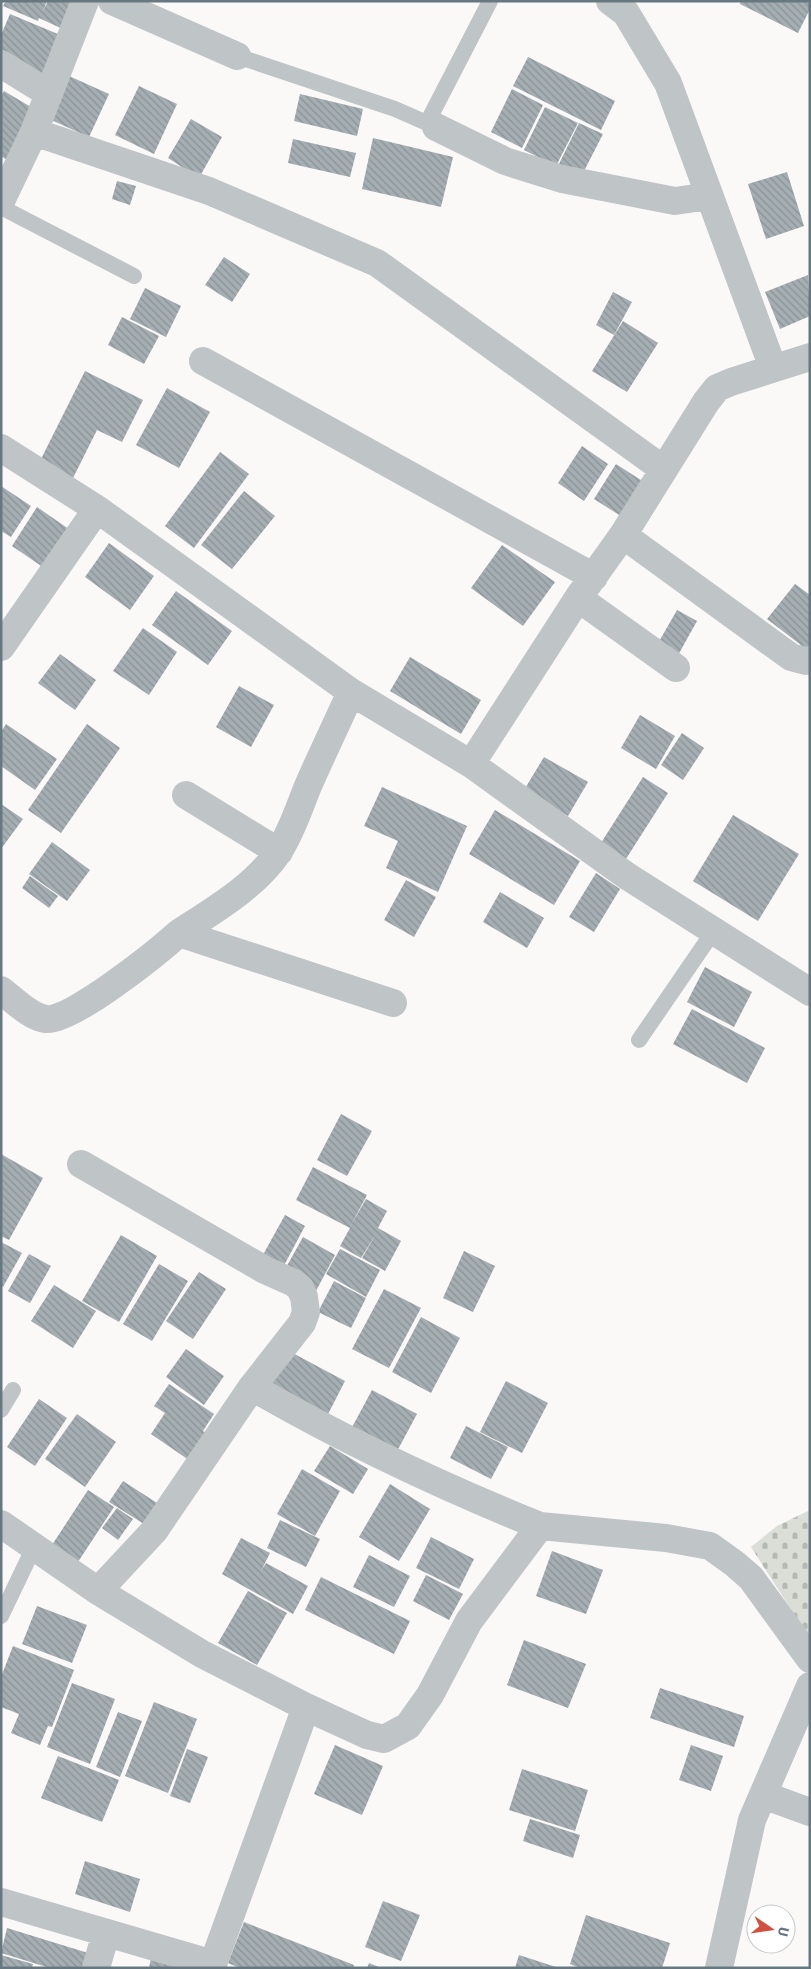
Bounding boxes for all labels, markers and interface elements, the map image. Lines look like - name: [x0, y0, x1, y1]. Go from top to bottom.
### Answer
- north arrow: [746, 1904, 796, 1954]
- text: U: [774, 1925, 792, 1938]

